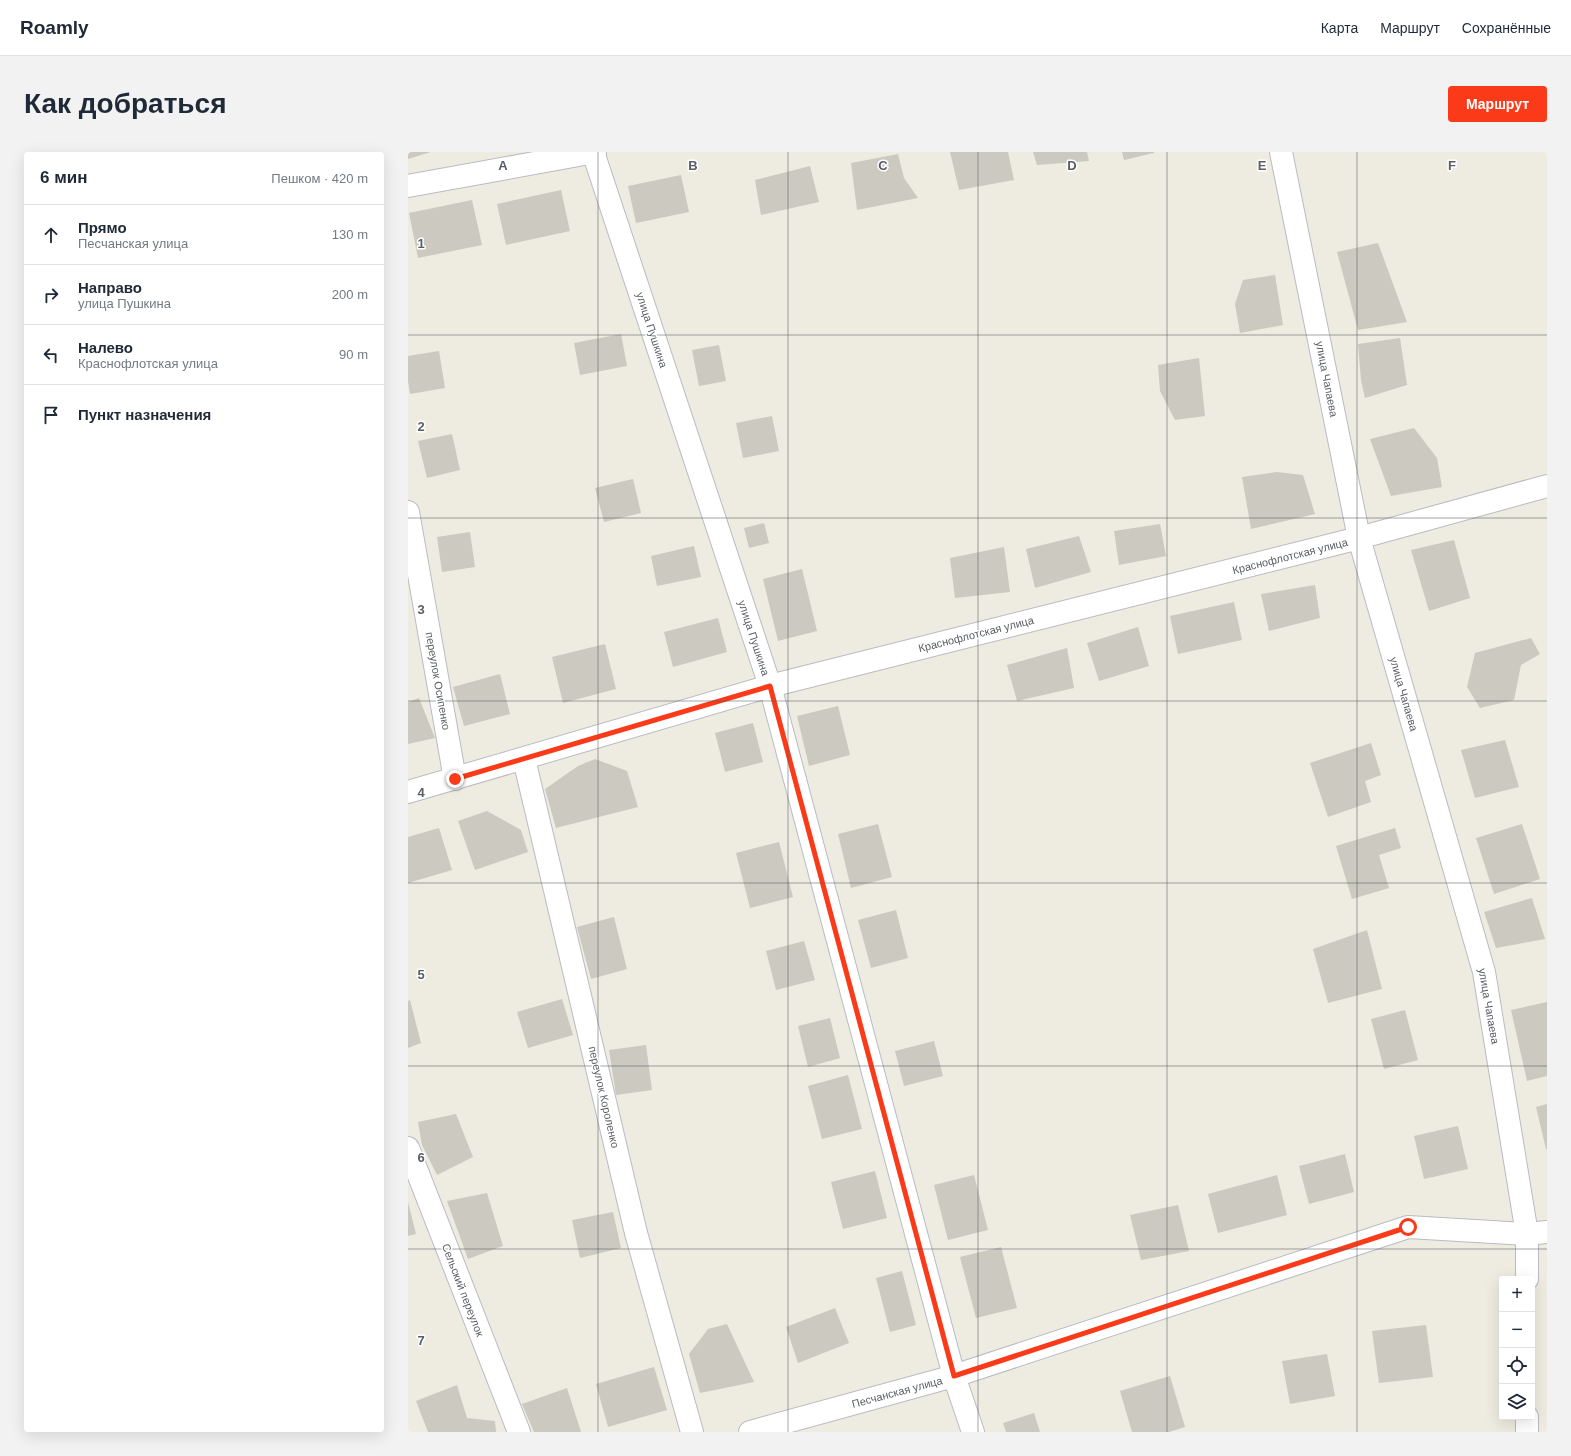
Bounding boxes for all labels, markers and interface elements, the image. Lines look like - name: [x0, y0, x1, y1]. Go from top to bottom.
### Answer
- text: Roamly: [20, 17, 89, 38]
- text: Карта: [1321, 20, 1358, 36]
- text: Маршрут: [1380, 20, 1440, 36]
- text: Сохранённые: [1462, 20, 1551, 36]
- button: Маршрут: [1448, 86, 1547, 122]
- text: Как добраться: [24, 88, 226, 119]
- text: A: [498, 158, 508, 173]
- text: B: [688, 158, 698, 173]
- text: C: [878, 158, 888, 173]
- text: D: [1067, 158, 1077, 173]
- text: E: [1258, 158, 1267, 173]
- text: F: [1448, 158, 1456, 173]
- text: 6 мин: [40, 168, 87, 187]
- text: Пешком · 420 m: [271, 171, 368, 186]
- text: Прямо: [78, 219, 127, 236]
- icon: ahead: [40, 224, 62, 246]
- text: 130 m: [332, 227, 368, 242]
- text: Песчанская улица: [78, 236, 188, 251]
- text: 1: [417, 236, 425, 251]
- text: Направо: [78, 279, 142, 296]
- icon: right: [40, 284, 62, 306]
- text: 200 m: [332, 287, 368, 302]
- street label: улица Пушкина: [634, 291, 670, 370]
- text: улица Пушкина: [78, 296, 171, 311]
- text: Налево: [78, 339, 133, 356]
- street label: улица Чапаева: [1314, 340, 1340, 419]
- icon: left: [40, 344, 62, 366]
- text: 90 m: [339, 347, 368, 362]
- text: Краснофлотская улица: [78, 356, 218, 371]
- icon: arrive: [40, 404, 62, 426]
- text: Пункт назначения: [78, 406, 211, 423]
- text: 2: [417, 419, 425, 434]
- street label: Краснофлотская улица: [1231, 536, 1350, 576]
- street label: улица Пушкина: [736, 599, 772, 678]
- text: 3: [417, 602, 425, 617]
- street label: Краснофлотская улица: [917, 614, 1036, 654]
- street label: переулок Осипенко: [423, 631, 453, 731]
- street label: улица Чапаева: [1388, 655, 1421, 733]
- route end: [446, 770, 464, 788]
- text: 4: [417, 785, 425, 800]
- text: 5: [417, 967, 425, 982]
- street label: улица Чапаева: [1476, 967, 1502, 1046]
- street label: переулок Короленко: [586, 1045, 622, 1149]
- text: 6: [417, 1150, 425, 1165]
- route start: [1399, 1218, 1417, 1236]
- street label: Сельский переулок: [440, 1242, 486, 1338]
- map controls: [1499, 1276, 1535, 1420]
- button: +: [1499, 1276, 1535, 1312]
- button: −: [1499, 1312, 1535, 1348]
- text: 7: [417, 1333, 425, 1348]
- button: locate: [1499, 1348, 1535, 1384]
- street label: Песчанская улица: [850, 1374, 944, 1410]
- button: layers: [1499, 1384, 1535, 1420]

